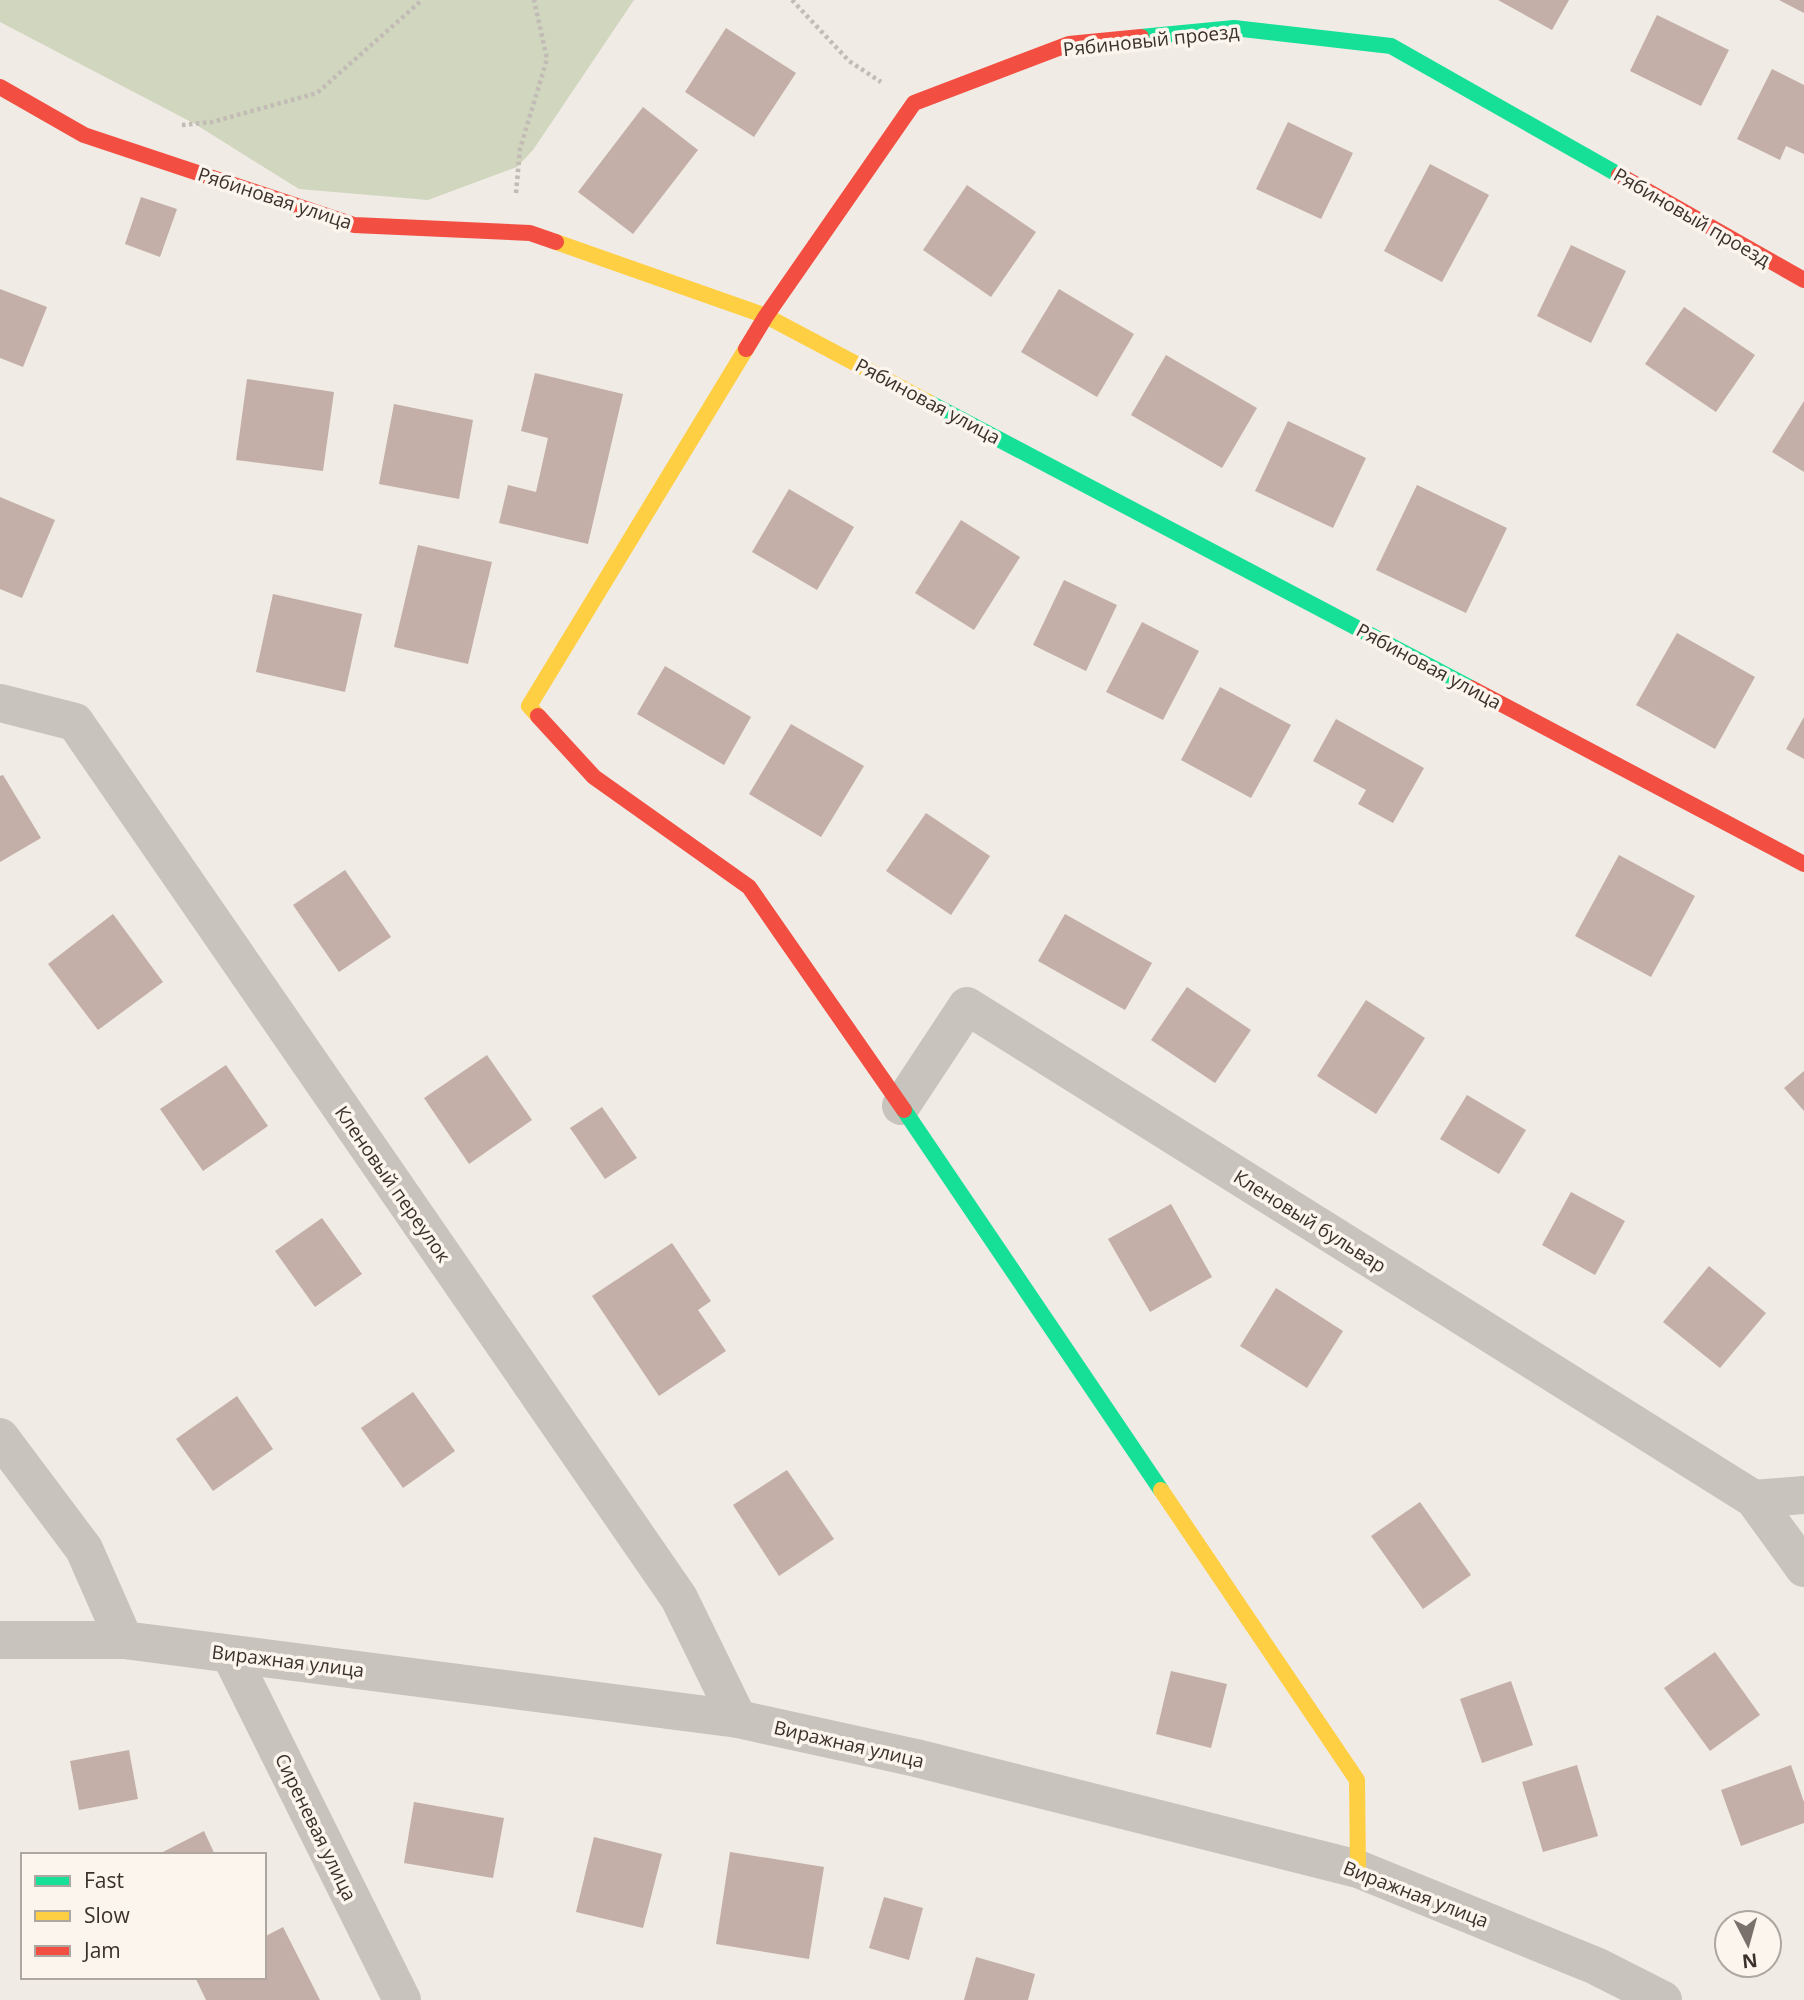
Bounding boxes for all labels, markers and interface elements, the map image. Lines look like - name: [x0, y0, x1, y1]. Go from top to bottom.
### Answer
- street label: Рябиновый проезд: [1062, 18, 1240, 62]
- street label: Рябиновая улица: [195, 161, 355, 235]
- street label: Рябиновый проезд: [1609, 162, 1775, 273]
- street label: Рябиновая улица: [851, 352, 1005, 450]
- street label: Рябиновая улица: [1352, 617, 1506, 715]
- street label: Кленовый переулок: [329, 1101, 457, 1268]
- street label: Кленовый бульвар: [1229, 1164, 1391, 1278]
- street label: Виражная улица: [210, 1639, 366, 1683]
- street label: Виражная улица: [771, 1714, 927, 1774]
- street label: Сиреневая улица: [269, 1749, 363, 1905]
- legend: [21, 1853, 266, 1979]
- street label: Виражная улица: [1340, 1854, 1492, 1934]
- text: Fast: [84, 1866, 124, 1894]
- text: Slow: [84, 1901, 130, 1929]
- north arrow: [1713, 1909, 1783, 1979]
- text: Jam: [82, 1936, 121, 1964]
- text: N: [1741, 1947, 1759, 1975]

